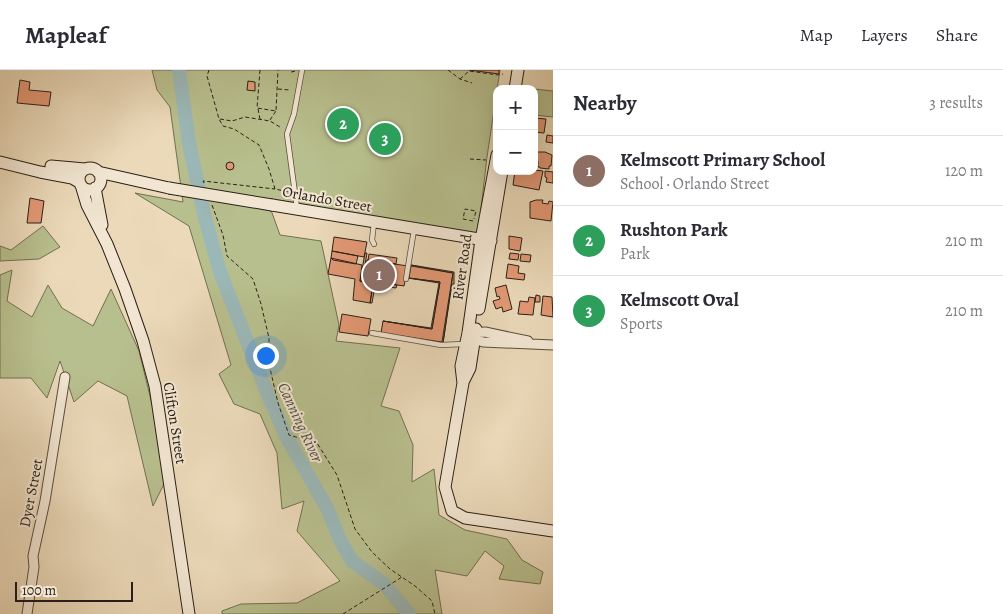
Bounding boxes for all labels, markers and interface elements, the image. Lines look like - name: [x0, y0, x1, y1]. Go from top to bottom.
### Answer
- text: Mapleaf: [25, 19, 107, 51]
- text: Map: [800, 23, 833, 47]
- text: Layers: [861, 23, 908, 47]
- text: Share: [936, 23, 978, 47]
- map controls: [493, 85, 538, 175]
- button: +: [493, 85, 538, 130]
- text: Nearby: [573, 89, 636, 117]
- text: 3 results: [929, 92, 983, 114]
- pin: 2: [327, 105, 359, 143]
- pin: 3: [369, 120, 401, 158]
- button: −: [493, 130, 538, 175]
- text: Kelmscott Primary School: [620, 147, 825, 173]
- text: 1: [586, 160, 592, 182]
- text: 120 m: [945, 160, 983, 182]
- text: School · Orlando Street: [620, 173, 769, 195]
- street label: Orlando Street: [281, 181, 373, 217]
- text: Rushton Park: [620, 217, 728, 243]
- text: 2: [585, 230, 593, 252]
- text: 210 m: [945, 230, 983, 252]
- street label: River Road: [447, 232, 477, 301]
- text: Park: [620, 243, 650, 265]
- pin: 1: [363, 256, 395, 294]
- text: Kelmscott Oval: [620, 287, 739, 313]
- text: 3: [586, 300, 592, 322]
- text: 210 m: [945, 300, 983, 322]
- text: Sports: [620, 313, 663, 335]
- your location: [253, 343, 279, 369]
- water label: Canning River: [272, 379, 328, 466]
- street label: Clifton Street: [159, 381, 191, 465]
- street label: Dyer Street: [15, 457, 47, 529]
- scale bar: [15, 579, 132, 602]
- text: 100 m: [22, 581, 56, 600]

